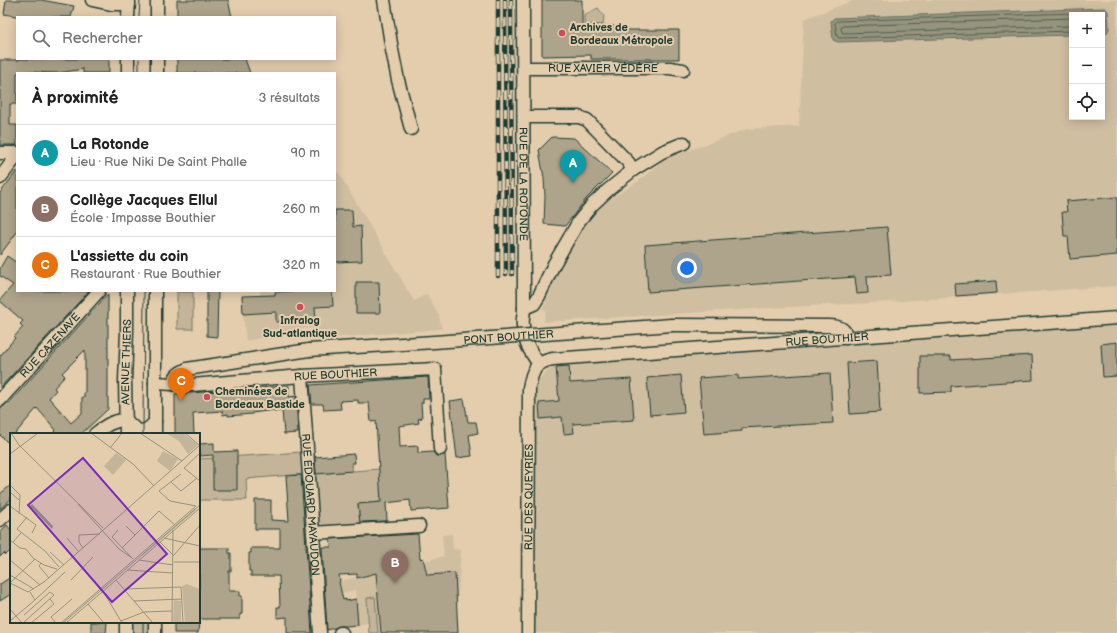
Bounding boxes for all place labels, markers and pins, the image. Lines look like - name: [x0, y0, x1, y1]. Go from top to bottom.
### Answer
- place label: Archives de Bordeaux Métropole: [569, 21, 673, 47]
- marker: Archives de Bordeaux Métropole: [557, 28, 567, 38]
- pin: A: [560, 150, 586, 183]
- marker: Infralog Sud-atlantique: [295, 302, 305, 312]
- place label: Infralog Sud-atlantique: [263, 314, 337, 340]
- pin: C: [168, 368, 194, 401]
- place label: Cheminées de Bordeaux Bastide: [215, 385, 305, 411]
- marker: Cheminées de Bordeaux Bastide: [202, 392, 212, 402]
- pin: B: [382, 550, 408, 583]

